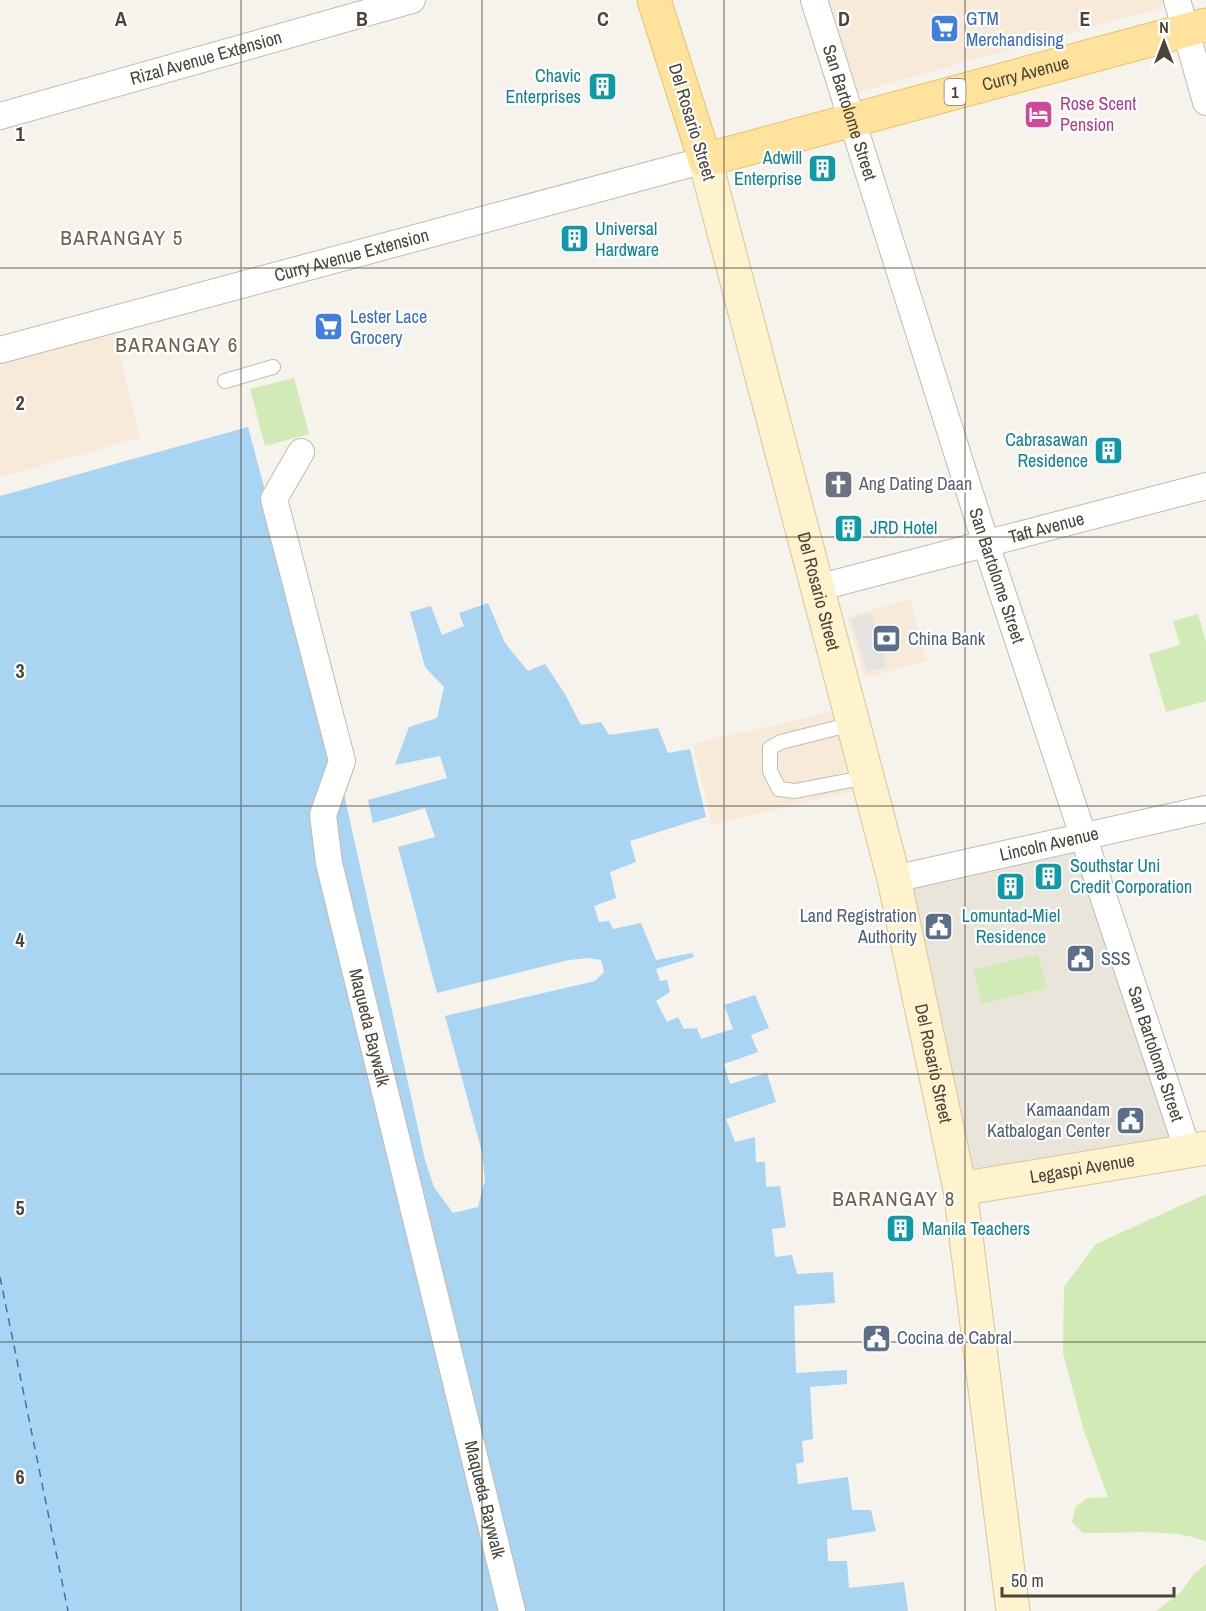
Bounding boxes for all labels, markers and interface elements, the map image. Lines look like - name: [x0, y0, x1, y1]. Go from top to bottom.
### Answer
- text: A: [115, 5, 127, 32]
- text: B: [356, 5, 368, 32]
- text: C: [597, 5, 609, 32]
- text: D: [838, 5, 850, 32]
- text: E: [1080, 5, 1091, 32]
- place label: GTM Merchandising: [966, 6, 1064, 52]
- north arrow: [1134, 12, 1194, 72]
- supermarket icon: GTM Merchandising: [929, 13, 961, 45]
- text: N: [1159, 16, 1169, 38]
- street label: Rizal Avenue Extension: [127, 24, 285, 91]
- street label: San Bartolome Street: [817, 41, 883, 183]
- street label: Curry Avenue: [979, 49, 1072, 97]
- street label: Del Rosario Street: [663, 60, 722, 184]
- place label: Chavic Enterprises: [506, 63, 581, 109]
- building icon: Chavic Enterprises: [586, 70, 618, 102]
- road number: 1: [944, 79, 966, 105]
- place label: Rose Scent Pension: [1060, 91, 1136, 137]
- hotel icon: Rose Scent Pension: [1023, 98, 1055, 130]
- text: 1: [15, 120, 25, 147]
- place label: Adwill Enterprise: [734, 145, 802, 191]
- building icon: Adwill Enterprise: [807, 152, 839, 184]
- place label: Universal Hardware: [595, 216, 659, 262]
- street label: Curry Avenue Extension: [271, 222, 431, 288]
- district label: BARANGAY 5: [60, 223, 184, 252]
- building icon: Universal Hardware: [558, 223, 590, 255]
- place label: Lester Lace Grocery: [350, 304, 427, 350]
- supermarket icon: Lester Lace Grocery: [313, 311, 345, 343]
- district label: BARANGAY 6: [115, 330, 239, 359]
- text: 2: [15, 389, 25, 416]
- place label: Cabrasawan Residence: [1005, 427, 1088, 473]
- building icon: Cabrasawan Residence: [1093, 434, 1125, 466]
- church icon: Ang Dating Daan: [822, 468, 854, 500]
- place label: Ang Dating Daan: [858, 471, 972, 496]
- street label: San Bartolome Street: [963, 505, 1031, 647]
- street label: Taft Avenue: [1006, 506, 1087, 549]
- building icon: JRD Hotel: [833, 512, 865, 544]
- place label: JRD Hotel: [870, 515, 937, 540]
- street label: Del Rosario Street: [791, 529, 846, 653]
- bank icon: China Bank: [871, 623, 903, 655]
- place label: China Bank: [908, 626, 986, 651]
- text: 3: [15, 657, 25, 684]
- street label: Lincoln Avenue: [997, 820, 1101, 867]
- place label: Southstar Uni Credit Corporation: [1070, 853, 1192, 899]
- building icon: Southstar Uni Credit Corporation: [1033, 860, 1065, 892]
- building icon: Lomuntad-Miel Residence: [995, 871, 1027, 903]
- place label: Land Registration Authority: [800, 903, 918, 949]
- place label: Lomuntad-Miel Residence: [962, 903, 1060, 949]
- public building icon: Land Registration Authority: [922, 910, 954, 942]
- text: 4: [15, 926, 25, 953]
- public building icon: SSS: [1064, 943, 1096, 975]
- place label: SSS: [1101, 946, 1131, 971]
- street label: Maqueda Baywalk: [343, 966, 396, 1090]
- street label: San Bartolome Street: [1122, 983, 1190, 1125]
- street label: Del Rosario Street: [909, 1001, 959, 1125]
- place label: Kamaandam Katbalogan Center: [987, 1097, 1110, 1143]
- public building icon: Kamaandam Katbalogan Center: [1115, 1104, 1147, 1136]
- street label: Legaspi Avenue: [1028, 1147, 1136, 1189]
- district label: BARANGAY 8: [832, 1184, 956, 1213]
- text: 5: [15, 1194, 25, 1221]
- building icon: Manila Teachers: [885, 1213, 917, 1245]
- place label: Manila Teachers: [922, 1216, 1030, 1241]
- public building icon: Cocina de Cabral: [860, 1322, 892, 1354]
- place label: Cocina de Cabral: [897, 1325, 1012, 1350]
- street label: Maqueda Baywalk: [459, 1438, 512, 1562]
- text: 6: [15, 1463, 25, 1490]
- scale bar: [1002, 1560, 1174, 1598]
- text: 50 m: [1011, 1568, 1044, 1593]

